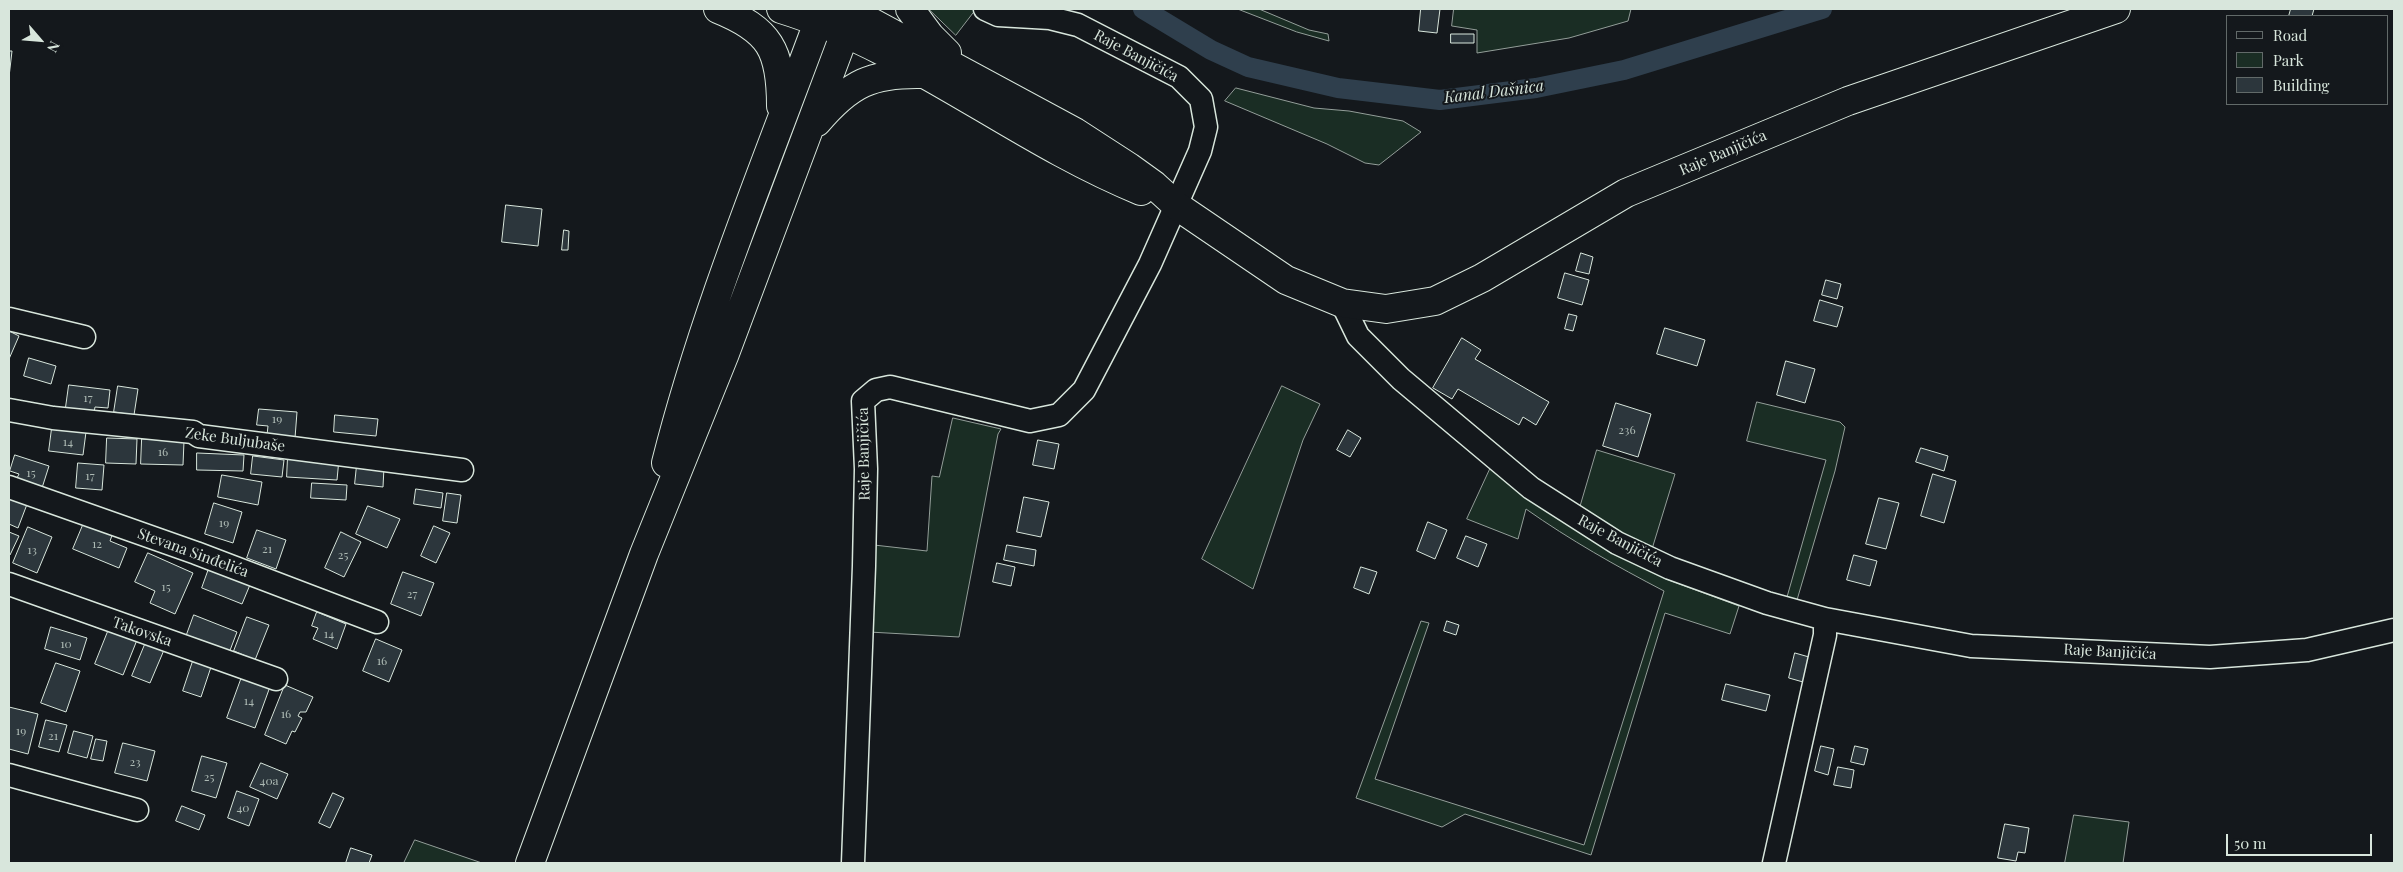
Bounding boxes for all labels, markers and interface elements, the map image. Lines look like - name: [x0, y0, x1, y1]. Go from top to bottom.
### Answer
- north arrow: [15, 15, 65, 65]
- legend: [2226, 15, 2388, 105]
- text: Road: [2273, 25, 2307, 45]
- street label: Raje Banjičića: [1091, 26, 1181, 86]
- text: N: [43, 38, 65, 56]
- text: Park: [2273, 50, 2304, 70]
- text: Building: [2273, 75, 2329, 95]
- water label: Kanal Dašnica: [1443, 76, 1545, 108]
- street label: Raje Banjičića: [1677, 127, 1769, 179]
- house number: 17: [83, 391, 93, 405]
- street label: Raje Banjičića: [854, 407, 874, 501]
- house number: 19: [272, 412, 282, 426]
- house number: 236: [1618, 423, 1636, 437]
- street label: Zeke Buljubaše: [184, 424, 286, 456]
- house number: 14: [63, 435, 73, 449]
- house number: 16: [158, 445, 168, 459]
- house number: 15: [26, 466, 36, 480]
- house number: 17: [85, 469, 95, 483]
- street label: Raje Banjičića: [1575, 511, 1665, 571]
- house number: 19: [219, 516, 229, 530]
- street label: Stevana Sinđelića: [135, 525, 251, 581]
- house number: 12: [92, 537, 102, 551]
- house number: 21: [262, 542, 272, 556]
- house number: 13: [27, 543, 37, 557]
- house number: 25: [338, 548, 348, 562]
- house number: 15: [161, 580, 171, 594]
- house number: 27: [407, 587, 417, 601]
- street label: Takovska: [110, 613, 174, 651]
- house number: 14: [324, 627, 334, 641]
- house number: 10: [60, 637, 72, 651]
- street label: Raje Banjičića: [2063, 641, 2157, 663]
- house number: 16: [377, 654, 387, 668]
- house number: 14: [244, 694, 254, 708]
- house number: 16: [281, 707, 291, 721]
- house number: 19: [16, 724, 26, 738]
- house number: 21: [48, 729, 58, 743]
- house number: 23: [129, 755, 141, 769]
- house number: 25: [204, 770, 214, 784]
- house number: 40a: [259, 774, 279, 788]
- house number: 40: [236, 801, 250, 815]
- scale bar: [2228, 824, 2374, 856]
- text: 50 m: [2234, 833, 2266, 853]

